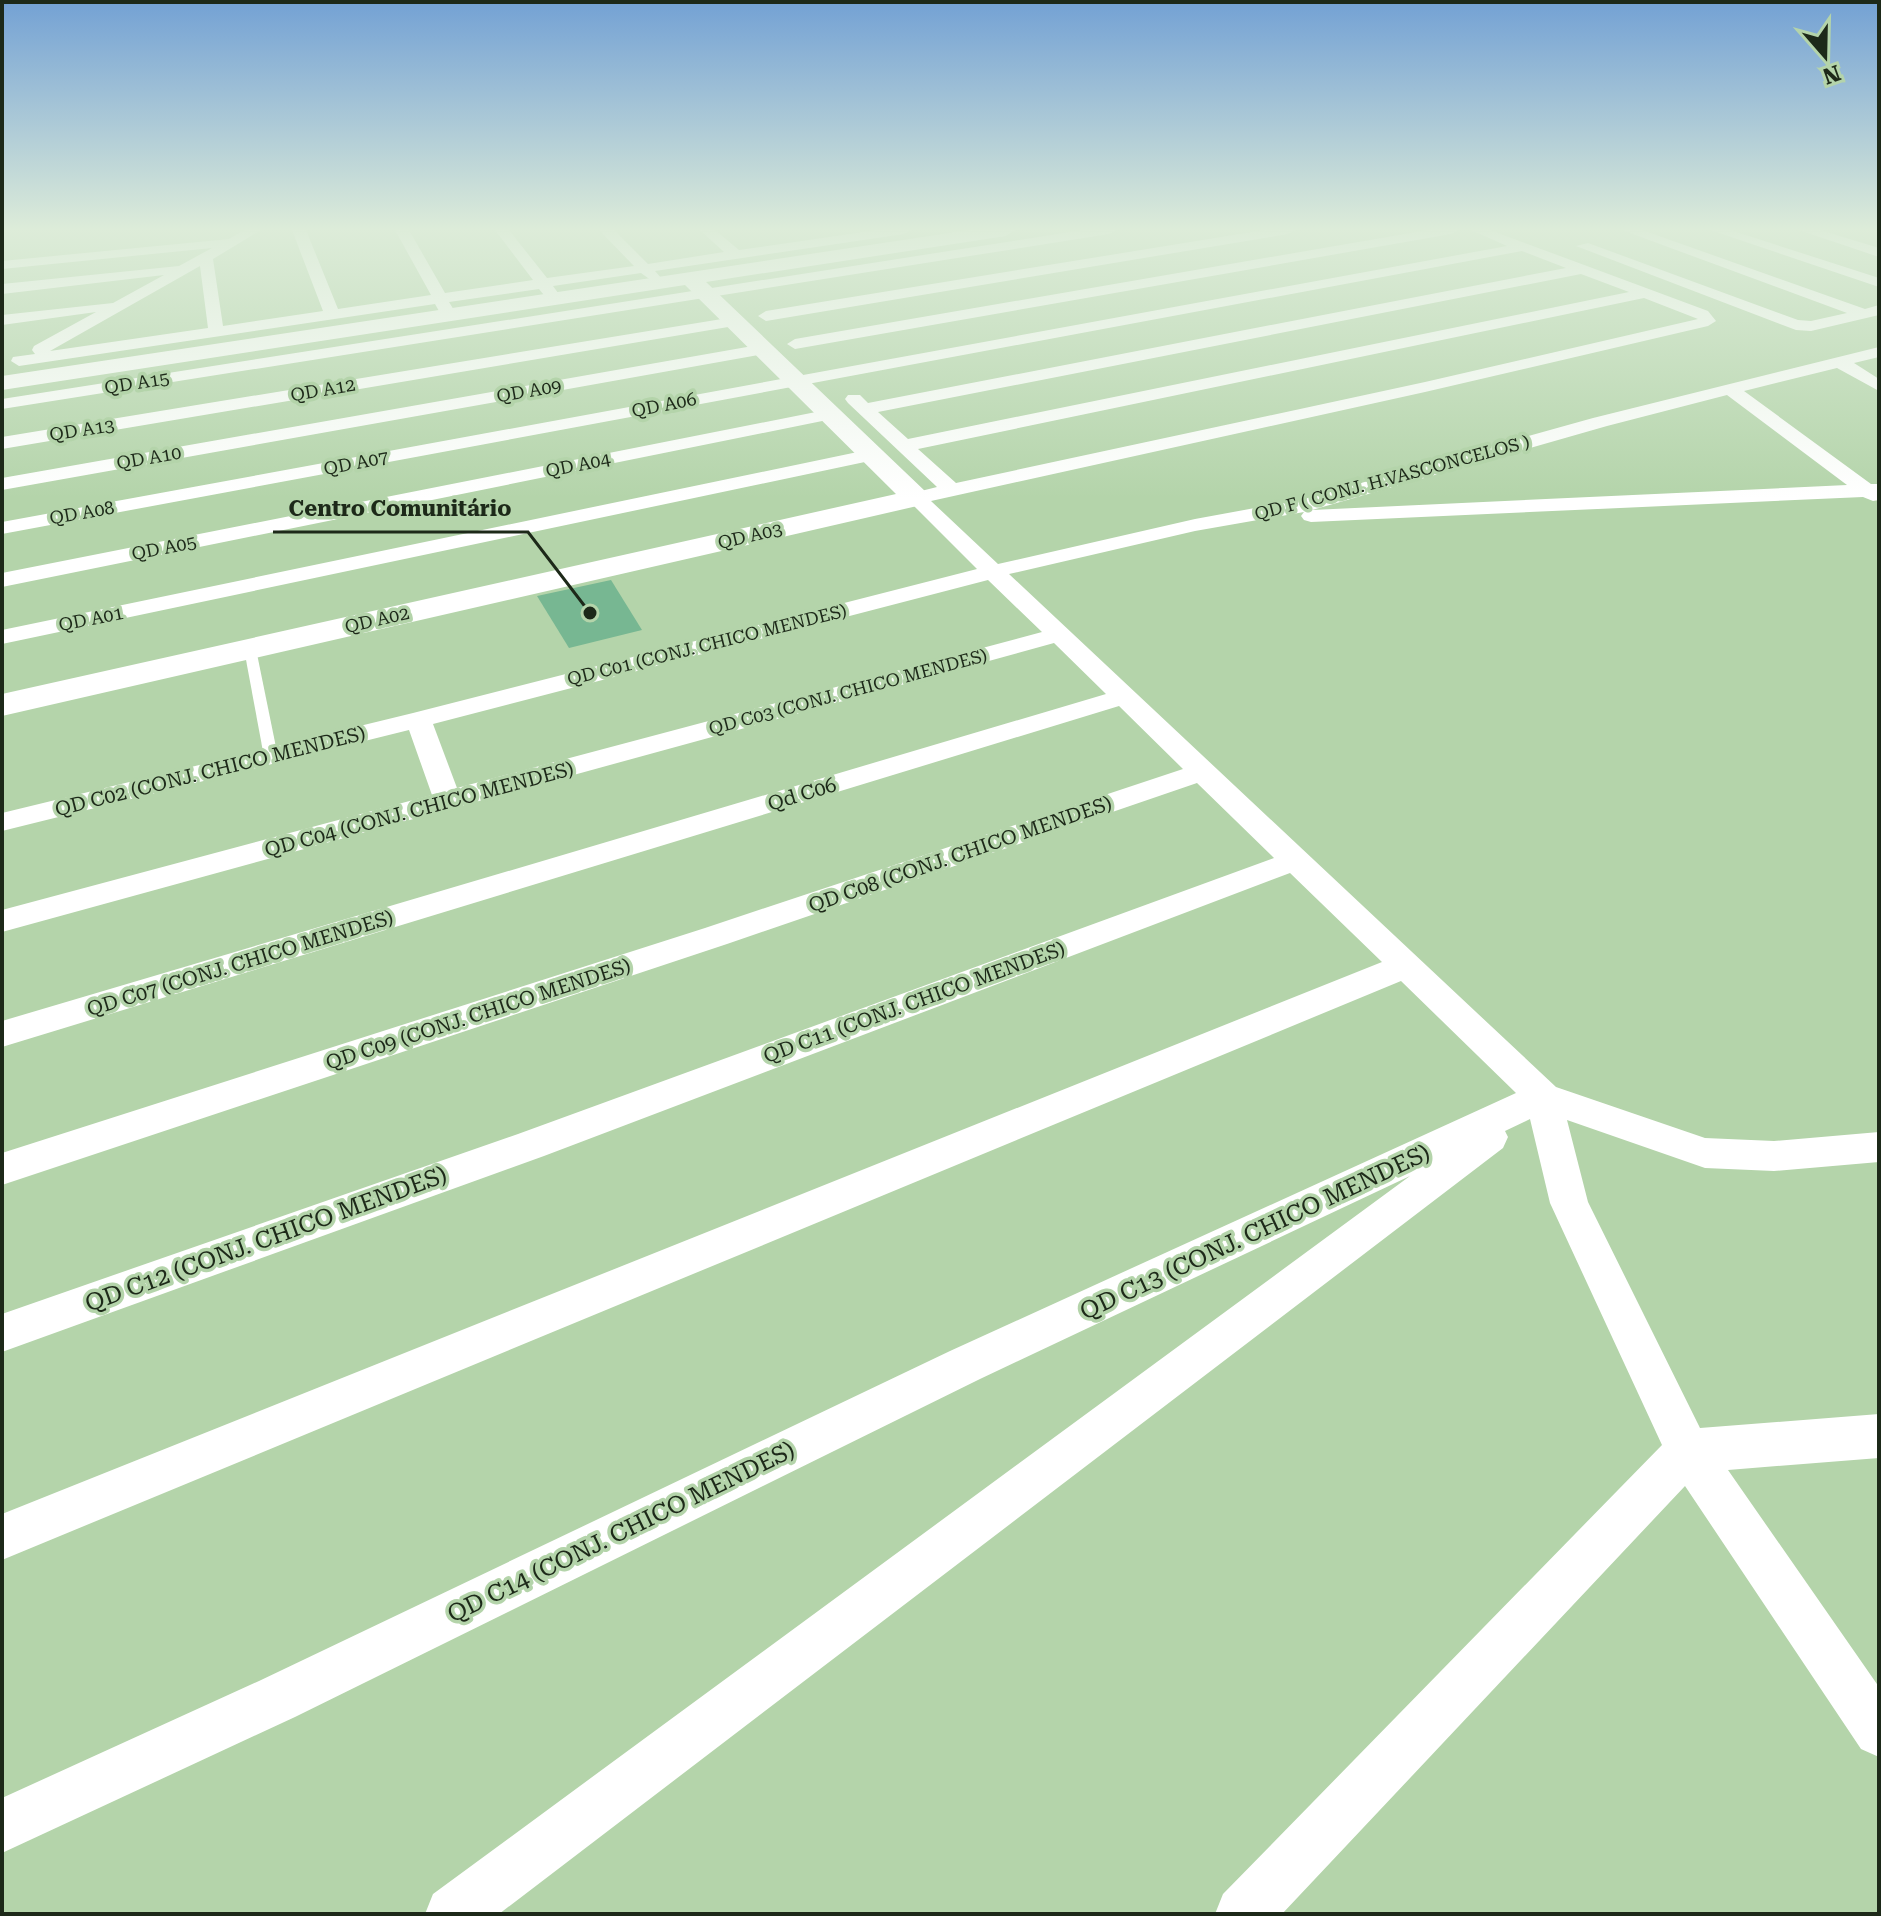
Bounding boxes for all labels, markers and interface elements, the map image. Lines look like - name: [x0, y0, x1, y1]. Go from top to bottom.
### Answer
- north arrow: [1785, 16, 1865, 96]
- text: N: [1819, 60, 1844, 89]
- street label: QD A15: [103, 367, 171, 398]
- street label: QD A12: [289, 373, 357, 406]
- street label: QD A09: [495, 374, 563, 407]
- street label: QD A06: [630, 388, 698, 421]
- street label: QD A13: [48, 414, 116, 445]
- street label: QD F ( CONJ. H.VASCONCELOS ): [1252, 431, 1532, 524]
- street label: QD A10: [115, 441, 183, 474]
- street label: QD A07: [322, 446, 390, 479]
- street label: QD A04: [544, 448, 612, 481]
- callout: Centro Comunitário: [273, 486, 528, 532]
- street label: QD A08: [48, 496, 116, 529]
- text: Centro Comunitário: [289, 496, 511, 521]
- street label: QD A03: [716, 518, 784, 553]
- street label: QD A05: [130, 531, 198, 564]
- street label: QD C01 (CONJ. CHICO MENDES): [565, 600, 849, 689]
- street label: QD A01: [57, 602, 125, 635]
- street label: QD A02: [343, 602, 411, 637]
- street label: QD C03 (CONJ. CHICO MENDES): [706, 644, 989, 739]
- street label: QD C02 (CONJ. CHICO MENDES): [52, 721, 368, 821]
- street label: QD C04 (CONJ. CHICO MENDES): [262, 756, 576, 862]
- street label: Qd C06: [765, 772, 839, 816]
- street label: QD C08 (CONJ. CHICO MENDES): [805, 791, 1115, 917]
- street label: QD C07 (CONJ. CHICO MENDES): [84, 905, 396, 1021]
- street label: QD C11 (CONJ. CHICO MENDES): [760, 936, 1068, 1068]
- street label: QD C09 (CONJ. CHICO MENDES): [323, 953, 633, 1075]
- street label: QD C13 (CONJ. CHICO MENDES): [1076, 1138, 1434, 1326]
- street label: QD C12 (CONJ. CHICO MENDES): [81, 1160, 451, 1318]
- street label: QD C14 (CONJ. CHICO MENDES): [443, 1435, 799, 1629]

